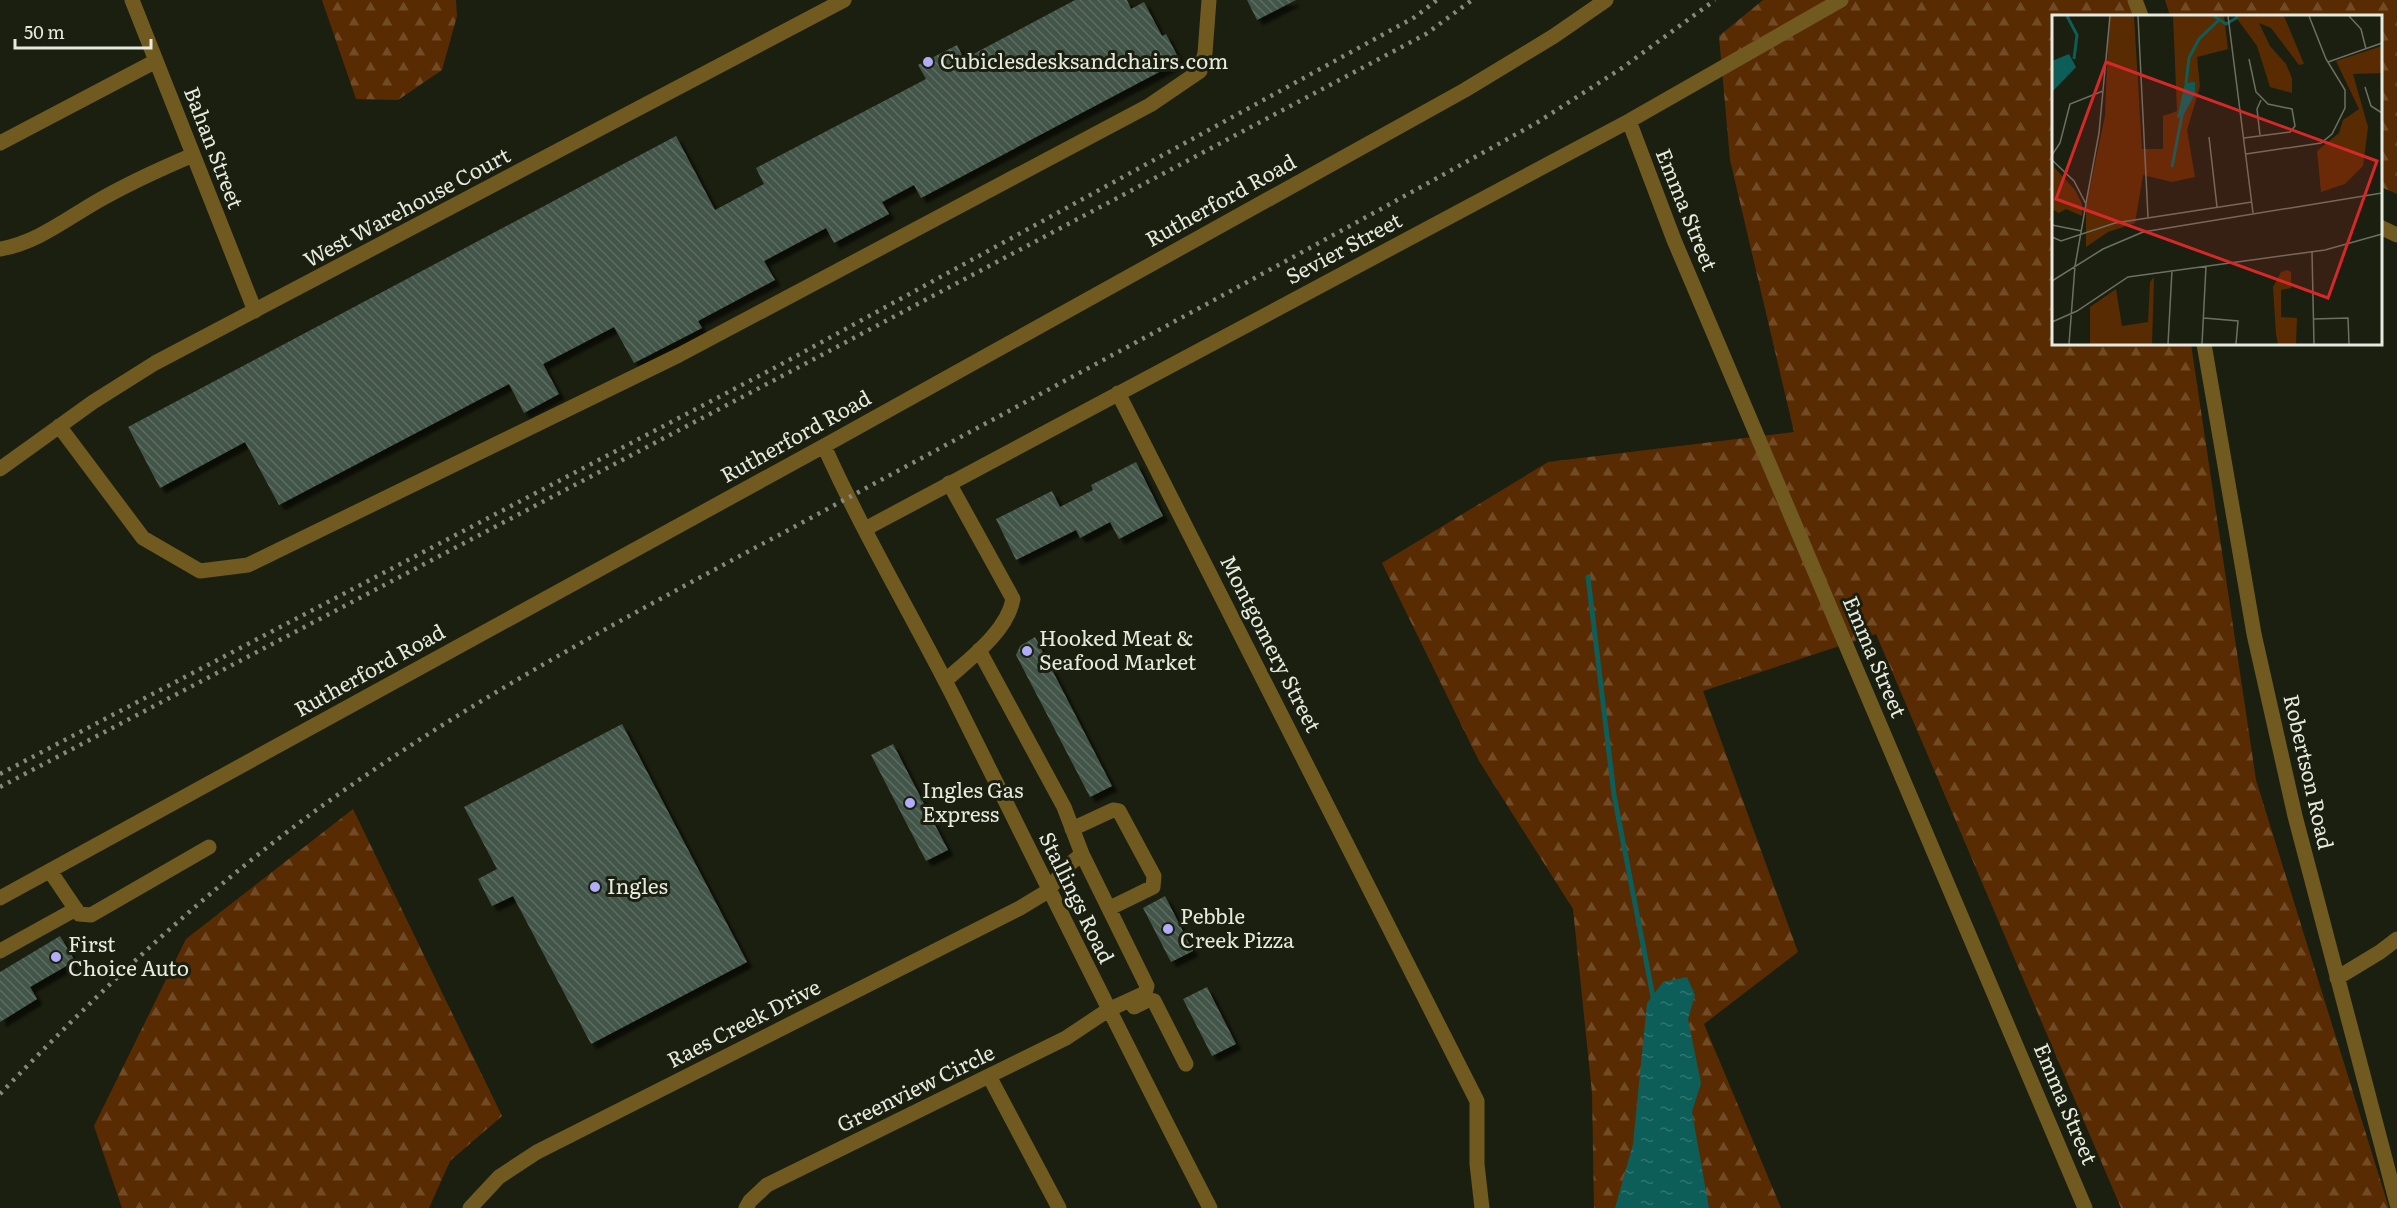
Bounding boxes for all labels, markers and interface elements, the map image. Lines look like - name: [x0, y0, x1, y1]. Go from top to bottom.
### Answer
- scale bar: [15, 12, 152, 50]
- inset map: [2052, 15, 2382, 345]
- text: 50 m: [24, 18, 65, 45]
- place label: Cubiclesdesksandchairs.com: [940, 44, 1228, 75]
- marker: Cubiclesdesksandchairs.com: [921, 55, 935, 69]
- street label: Bahan Street: [178, 82, 253, 213]
- street label: West Warehouse Court: [297, 138, 515, 273]
- street label: Emma Street: [1650, 143, 1727, 275]
- street label: Rutherford Road: [1139, 145, 1301, 253]
- street label: Sevier Street: [1279, 203, 1407, 290]
- street label: Rutherford Road: [714, 381, 876, 489]
- street label: Montgomery Street: [1214, 549, 1331, 737]
- street label: Emma Street: [1837, 590, 1916, 722]
- street label: Rutherford Road: [288, 615, 450, 723]
- place label: Hooked Meat & Seafood Market: [1039, 621, 1197, 676]
- marker: Hooked Meat & Seafood Market: [1020, 644, 1034, 658]
- street label: Robertson Road: [2278, 691, 2343, 852]
- place label: Ingles Gas Express: [922, 773, 1023, 828]
- marker: Ingles Gas Express: [903, 796, 917, 810]
- street label: Stallings Road: [1033, 826, 1124, 968]
- place label: Ingles: [607, 869, 668, 900]
- marker: Ingles: [588, 880, 602, 894]
- place label: Pebble Creek Pizza: [1180, 899, 1295, 954]
- marker: Pebble Creek Pizza: [1161, 922, 1175, 936]
- place label: First Choice Auto: [68, 927, 189, 982]
- marker: First Choice Auto: [49, 950, 63, 964]
- street label: Raes Creek Drive: [661, 970, 825, 1074]
- street label: Greenview Circle: [831, 1035, 999, 1138]
- street label: Emma Street: [2028, 1037, 2107, 1169]

